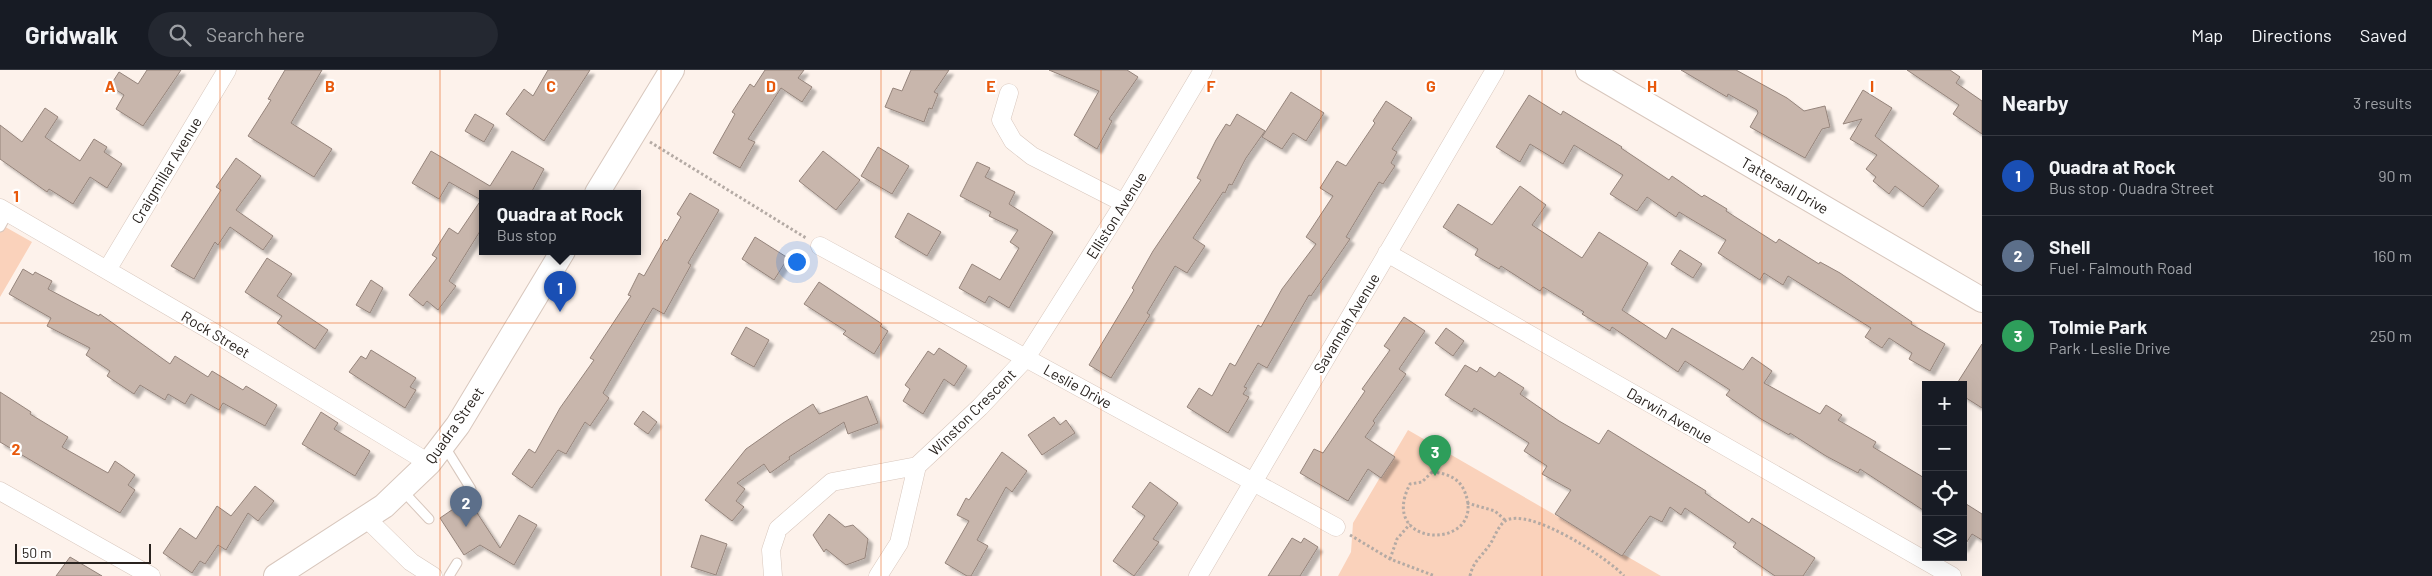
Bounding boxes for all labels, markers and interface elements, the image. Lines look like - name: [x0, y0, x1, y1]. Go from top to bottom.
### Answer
- search box: [148, 12, 498, 57]
- text: Gridwalk: [25, 20, 118, 49]
- icon: search: [166, 21, 194, 49]
- text: Search here: [206, 23, 305, 46]
- text: Map: [2191, 24, 2223, 46]
- text: Directions: [2251, 24, 2332, 46]
- text: Saved: [2360, 24, 2407, 46]
- text: A: [105, 76, 116, 95]
- text: B: [325, 76, 335, 95]
- text: C: [546, 76, 556, 95]
- text: D: [766, 76, 776, 95]
- text: E: [986, 76, 996, 95]
- text: F: [1207, 76, 1216, 95]
- text: G: [1426, 76, 1436, 95]
- text: H: [1647, 76, 1657, 95]
- text: I: [1870, 76, 1874, 95]
- text: Nearby: [2002, 90, 2068, 115]
- text: 3 results: [2353, 93, 2412, 112]
- street label: Craigmillar Avenue: [127, 114, 205, 226]
- street label: Tattersall Drive: [1738, 153, 1832, 217]
- text: Quadra at Rock: [2049, 155, 2176, 178]
- text: 1: [2015, 166, 2021, 185]
- text: 90 m: [2378, 166, 2412, 185]
- street label: Elliston Avenue: [1082, 168, 1150, 262]
- text: Bus stop · Quadra Street: [2049, 178, 2214, 197]
- text: 1: [13, 186, 19, 205]
- popup: [479, 190, 641, 255]
- text: Quadra at Rock: [497, 202, 623, 225]
- text: Bus stop: [497, 225, 557, 244]
- text: Shell: [2049, 235, 2090, 258]
- text: 2: [2014, 246, 2022, 265]
- text: 160 m: [2373, 246, 2412, 265]
- your location: [784, 249, 810, 275]
- text: Fuel · Falmouth Road: [2049, 258, 2192, 277]
- street label: Savannah Avenue: [1309, 270, 1383, 376]
- pin: 1: [544, 271, 576, 312]
- street label: Rock Street: [179, 307, 253, 361]
- text: Tolmie Park: [2049, 315, 2147, 338]
- text: 3: [2014, 326, 2022, 345]
- text: 250 m: [2370, 326, 2412, 345]
- text: Park · Leslie Drive: [2049, 338, 2171, 357]
- street label: Leslie Drive: [1041, 360, 1115, 412]
- street label: Winston Crescent: [925, 365, 1019, 459]
- map controls: [1922, 381, 1967, 561]
- button: +: [1922, 381, 1967, 426]
- street label: Quadra Street: [421, 383, 487, 467]
- street label: Darwin Avenue: [1624, 383, 1716, 447]
- button: −: [1922, 426, 1967, 471]
- pin: 3: [1419, 435, 1451, 476]
- text: 2: [12, 439, 21, 458]
- button: locate: [1922, 471, 1967, 516]
- pin: 2: [450, 486, 482, 527]
- button: layers: [1922, 516, 1967, 561]
- scale bar: [15, 541, 151, 564]
- text: 50 m: [22, 544, 51, 561]

